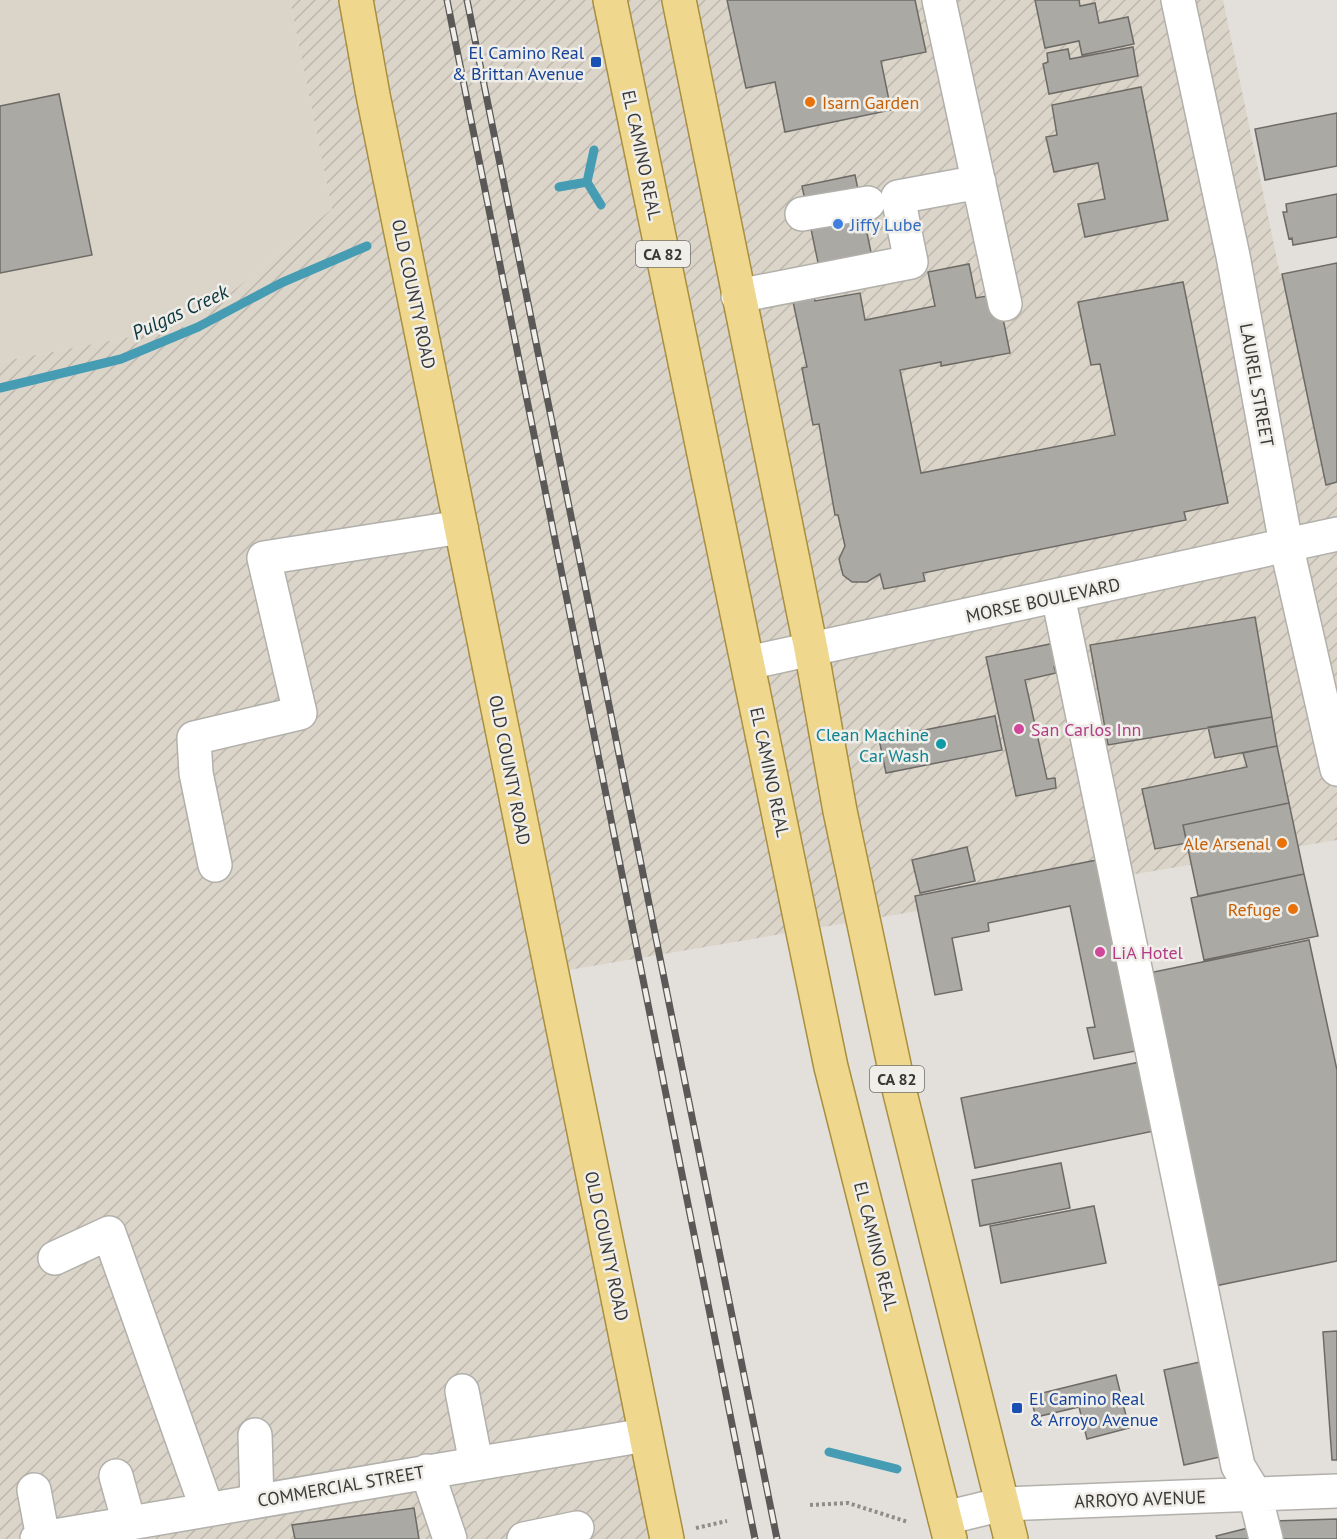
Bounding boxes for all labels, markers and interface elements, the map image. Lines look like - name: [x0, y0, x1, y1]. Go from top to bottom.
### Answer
- place label: El Camino Real & Brittan Avenue: [452, 41, 585, 85]
- marker: El Camino Real & Brittan Avenue: [589, 55, 603, 69]
- street label: EL CAMINO REAL: [617, 88, 667, 222]
- place label: Isarn Garden: [822, 91, 919, 114]
- marker: Isarn Garden: [803, 95, 817, 109]
- place label: Jiffy Lube: [849, 213, 922, 236]
- street label: OLD COUNTY ROAD: [387, 217, 441, 371]
- marker: Jiffy Lube: [831, 217, 845, 231]
- road number: CA 82: [636, 241, 690, 267]
- water label: Pulgas Creek: [128, 278, 233, 346]
- street label: LAUREL STREET: [1235, 321, 1279, 449]
- street label: MORSE BOULEVARD: [964, 572, 1122, 628]
- street label: OLD COUNTY ROAD: [484, 693, 536, 847]
- street label: EL CAMINO REAL: [745, 705, 795, 839]
- place label: San Carlos Inn: [1031, 718, 1141, 741]
- marker: San Carlos Inn: [1012, 722, 1026, 736]
- place label: Clean Machine Car Wash: [816, 723, 929, 767]
- marker: Clean Machine Car Wash: [934, 737, 948, 751]
- place label: Ale Arsenal: [1183, 832, 1271, 855]
- marker: Ale Arsenal: [1275, 836, 1289, 850]
- place label: Refuge: [1228, 898, 1281, 921]
- marker: Refuge: [1286, 902, 1300, 916]
- place label: LiA Hotel: [1112, 941, 1184, 964]
- marker: LiA Hotel: [1093, 945, 1107, 959]
- road number: CA 82: [870, 1066, 924, 1092]
- street label: OLD COUNTY ROAD: [580, 1169, 634, 1323]
- street label: EL CAMINO REAL: [849, 1179, 903, 1313]
- place label: El Camino Real & Arroyo Avenue: [1029, 1387, 1158, 1431]
- marker: El Camino Real & Arroyo Avenue: [1010, 1401, 1024, 1415]
- street label: COMMERCIAL STREET: [256, 1460, 426, 1512]
- street label: ARROYO AVENUE: [1074, 1485, 1206, 1513]

